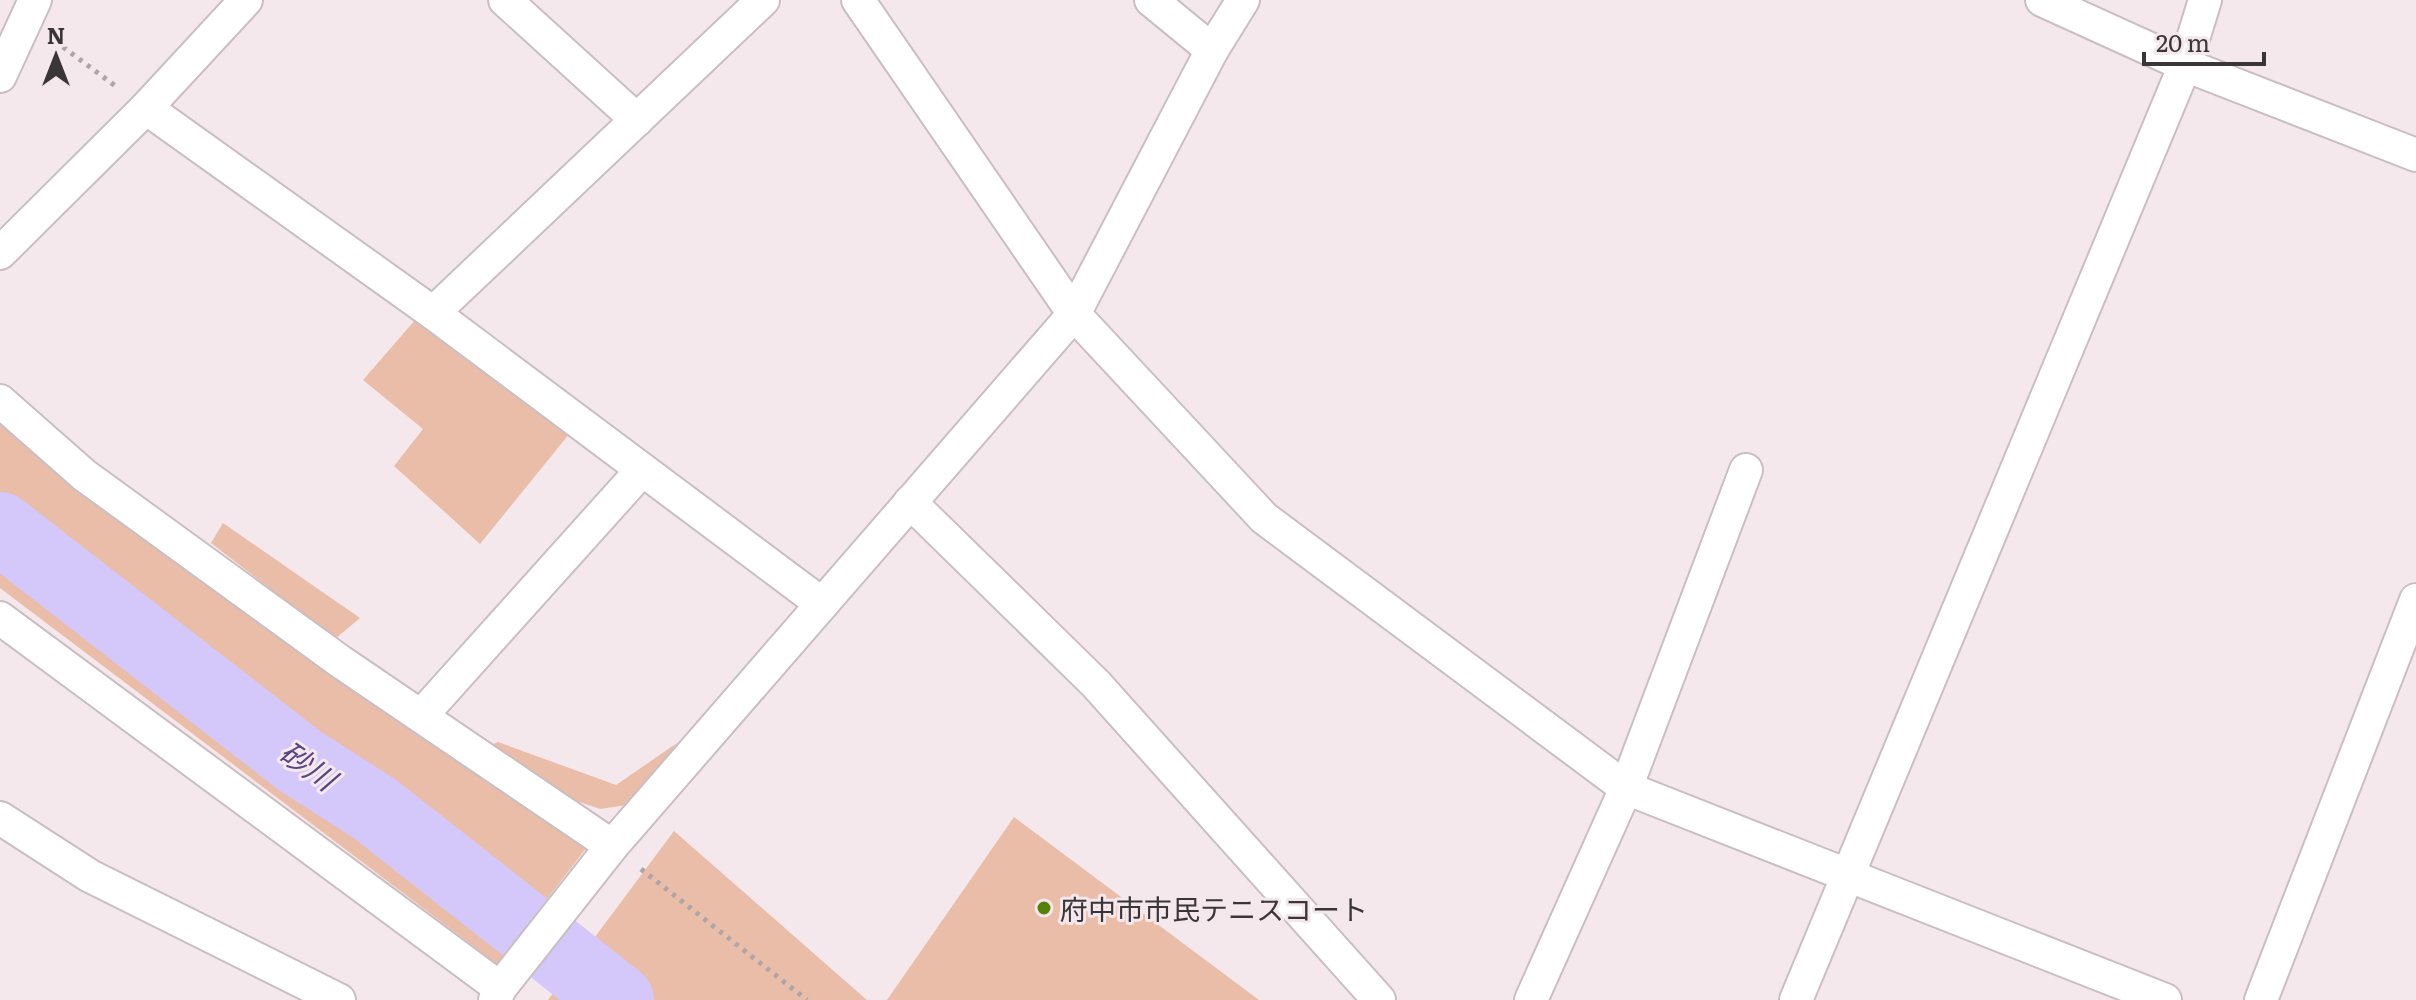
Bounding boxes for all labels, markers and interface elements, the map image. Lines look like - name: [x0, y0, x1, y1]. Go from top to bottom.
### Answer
- north arrow: [16, 16, 96, 96]
- scale bar: [2144, 16, 2264, 66]
- text: N: [47, 18, 65, 51]
- text: 20 m: [2156, 24, 2210, 59]
- water label: 砂川: [272, 729, 349, 801]
- place label: 府中市市民テニスコート: [1060, 887, 1368, 929]
- marker: 府中市市民テニスコート: [1035, 899, 1053, 917]

